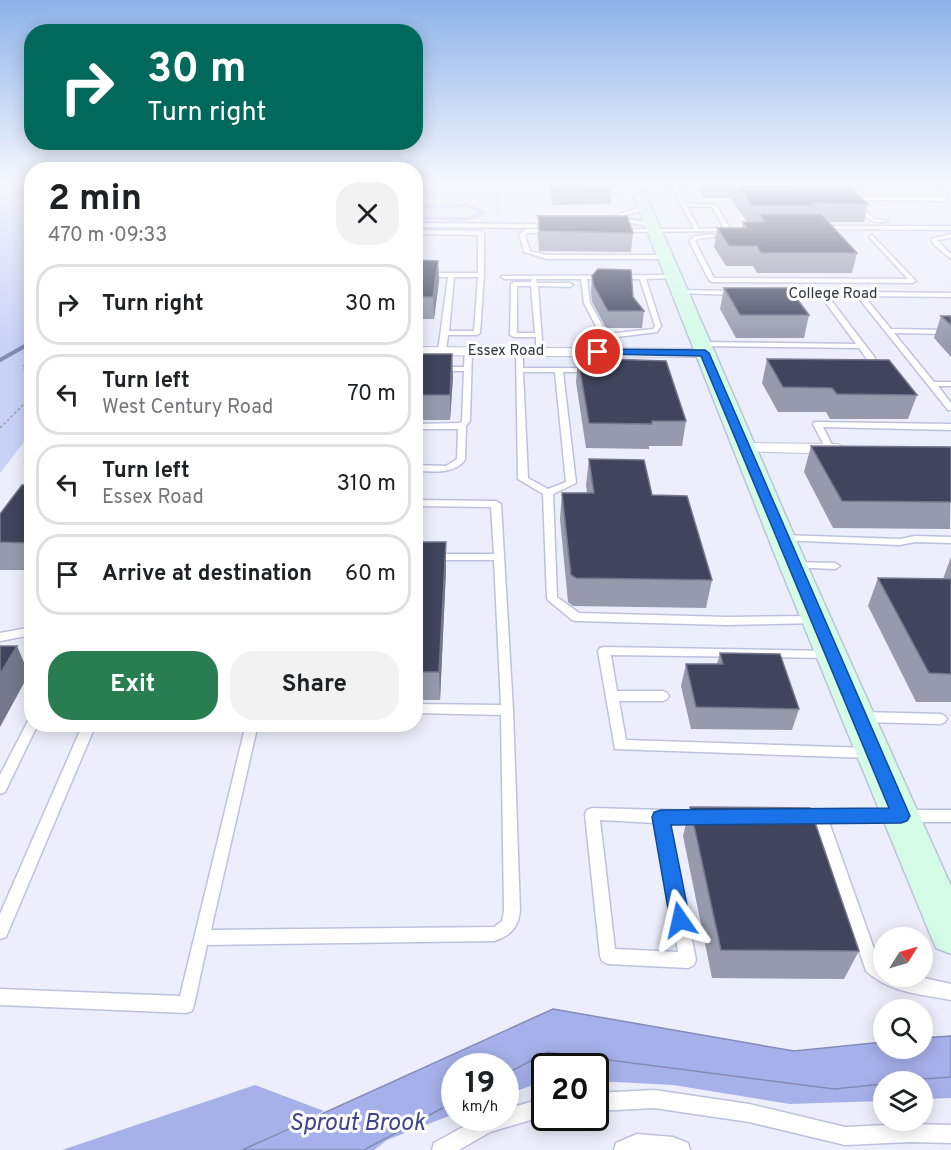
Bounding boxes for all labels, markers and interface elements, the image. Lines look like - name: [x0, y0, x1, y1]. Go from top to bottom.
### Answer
- text: 30 m: [147, 44, 246, 97]
- icon: right: [48, 48, 126, 126]
- text: Turn right: [147, 96, 266, 130]
- text: 2 min: [48, 177, 142, 223]
- button: close: [336, 182, 399, 245]
- text: 470 m · 09:33: [48, 223, 167, 249]
- street label: College Road: [788, 285, 878, 304]
- icon: right: [51, 288, 84, 321]
- text: Turn right: [102, 291, 204, 318]
- text: 30 m: [345, 291, 396, 318]
- pin: [572, 326, 623, 377]
- icon: arrive: [581, 335, 614, 368]
- street label: Essex Road: [468, 342, 544, 361]
- text: Turn left: [102, 368, 190, 395]
- icon: left: [51, 378, 84, 411]
- text: 70 m: [347, 381, 396, 408]
- text: West Century Road: [102, 395, 273, 421]
- text: Turn left: [102, 458, 190, 485]
- icon: left: [51, 468, 84, 501]
- text: 310 m: [337, 471, 396, 498]
- text: Essex Road: [102, 485, 204, 511]
- icon: arrive: [51, 558, 84, 591]
- text: Arrive at destination: [102, 561, 312, 588]
- text: 60 m: [345, 561, 396, 588]
- button: Exit: [48, 651, 218, 720]
- button: Share: [230, 651, 399, 720]
- position arrow: [648, 888, 712, 952]
- north arrow: [873, 927, 933, 987]
- map controls: [873, 927, 933, 1131]
- button: search: [873, 999, 933, 1059]
- speed limit sign: 20: [531, 1053, 609, 1131]
- text: 19: [465, 1066, 495, 1103]
- button: layers: [873, 1071, 933, 1131]
- text: km/h: [462, 1098, 498, 1117]
- water label: Sprout Brook: [289, 1109, 426, 1139]

